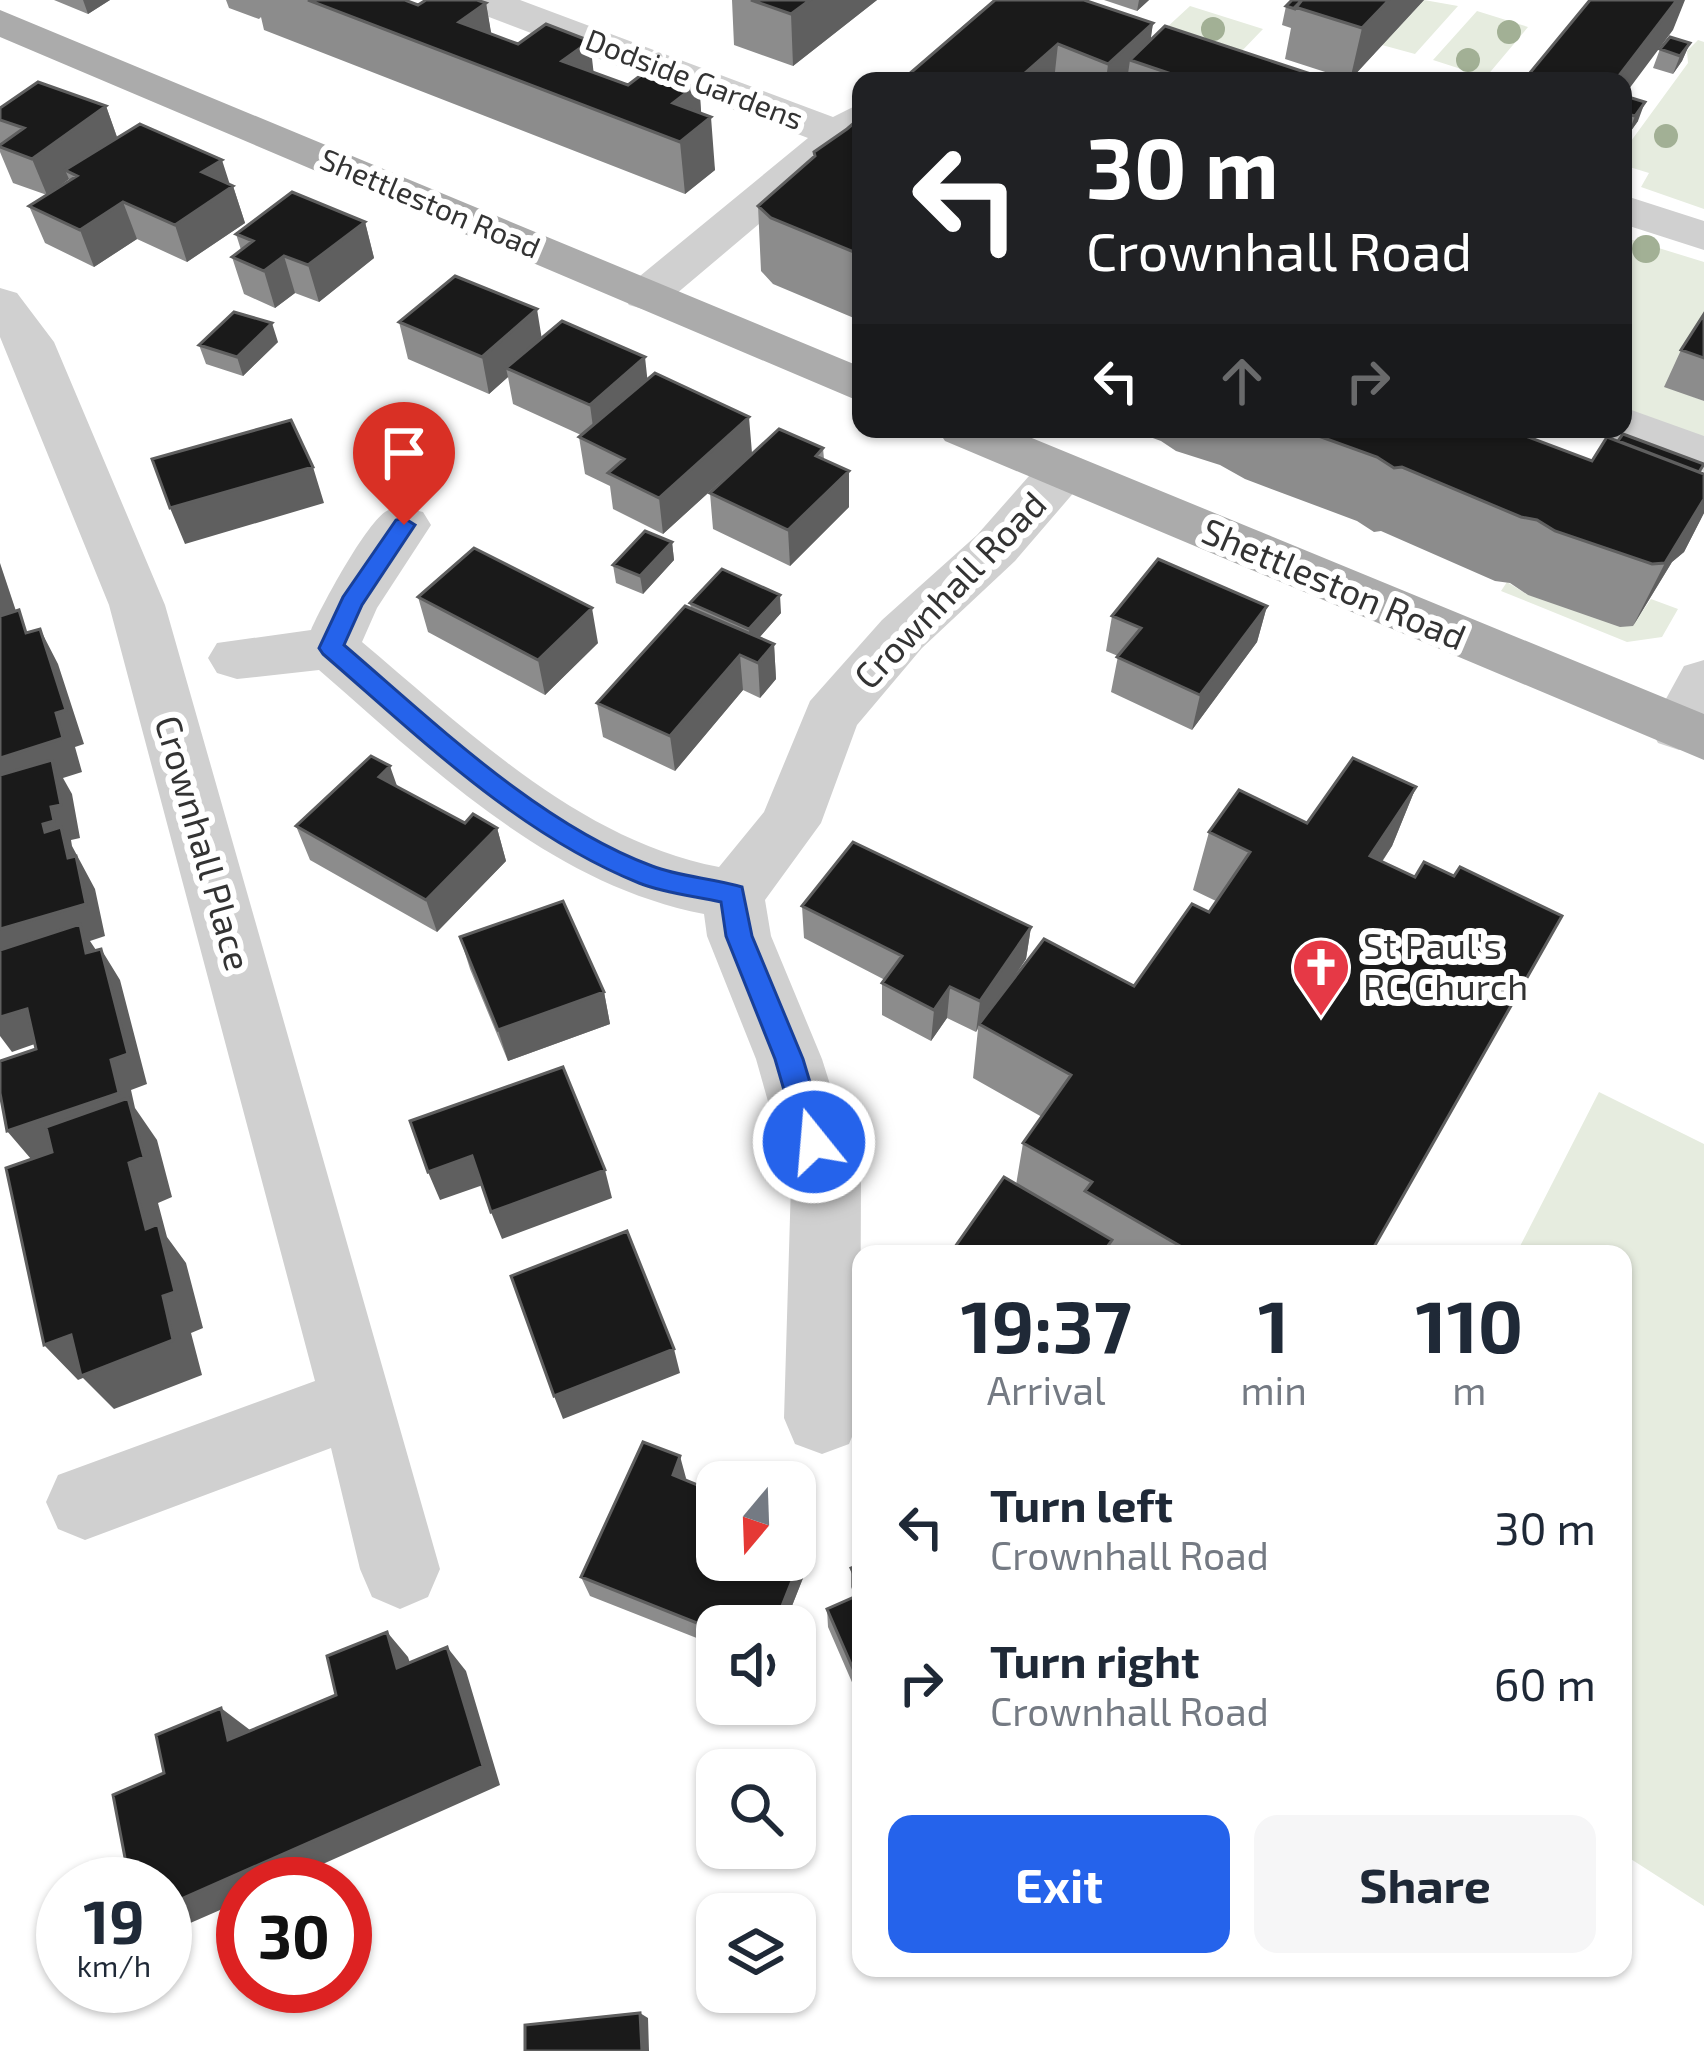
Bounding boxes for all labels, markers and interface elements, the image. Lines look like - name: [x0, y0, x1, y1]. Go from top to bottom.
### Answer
- street label: Dodside Gardens: [581, 20, 808, 136]
- text: 30 m: [1086, 115, 1279, 216]
- icon: left: [888, 120, 1044, 276]
- street label: Shettleston Road: [316, 140, 546, 265]
- text: Crownhall Road: [1086, 217, 1472, 282]
- icon: left: [1083, 348, 1149, 414]
- icon: ahead: [1209, 348, 1275, 414]
- icon: right: [1335, 348, 1401, 414]
- pin: [353, 402, 455, 525]
- icon: arrive: [371, 420, 437, 486]
- street label: Crownhall Road: [844, 481, 1054, 697]
- street label: Shettleston Road: [1196, 508, 1473, 658]
- street label: Crownhall Place: [148, 710, 261, 975]
- place label: St Paul's RC Church: [1363, 923, 1528, 1007]
- church icon: St Paul's RC Church: [1290, 936, 1352, 1018]
- position arrow: [751, 1079, 877, 1205]
- text: 19:37: [961, 1281, 1132, 1367]
- text: 1: [1258, 1281, 1289, 1367]
- text: 110: [1416, 1281, 1523, 1367]
- text: Arrival: [987, 1366, 1106, 1413]
- text: min: [1240, 1366, 1307, 1413]
- text: m: [1452, 1366, 1487, 1413]
- north arrow: [696, 1461, 816, 1581]
- map controls: [696, 1461, 816, 2013]
- text: Turn left: [990, 1477, 1173, 1531]
- icon: left: [888, 1494, 954, 1560]
- text: 30 m: [1494, 1500, 1596, 1554]
- text: Crownhall Road: [990, 1531, 1269, 1578]
- button: sound: [696, 1605, 816, 1725]
- text: Turn right: [990, 1633, 1199, 1687]
- icon: right: [888, 1650, 954, 1716]
- text: 60 m: [1494, 1656, 1596, 1710]
- text: Crownhall Road: [990, 1687, 1269, 1734]
- button: search: [696, 1749, 816, 1869]
- button: Exit: [888, 1815, 1230, 1953]
- button: Share: [1254, 1815, 1596, 1953]
- speed limit sign: 30: [216, 1857, 372, 2013]
- text: 19: [83, 1884, 145, 1956]
- button: layers: [696, 1893, 816, 2013]
- text: km/h: [77, 1947, 151, 1983]

